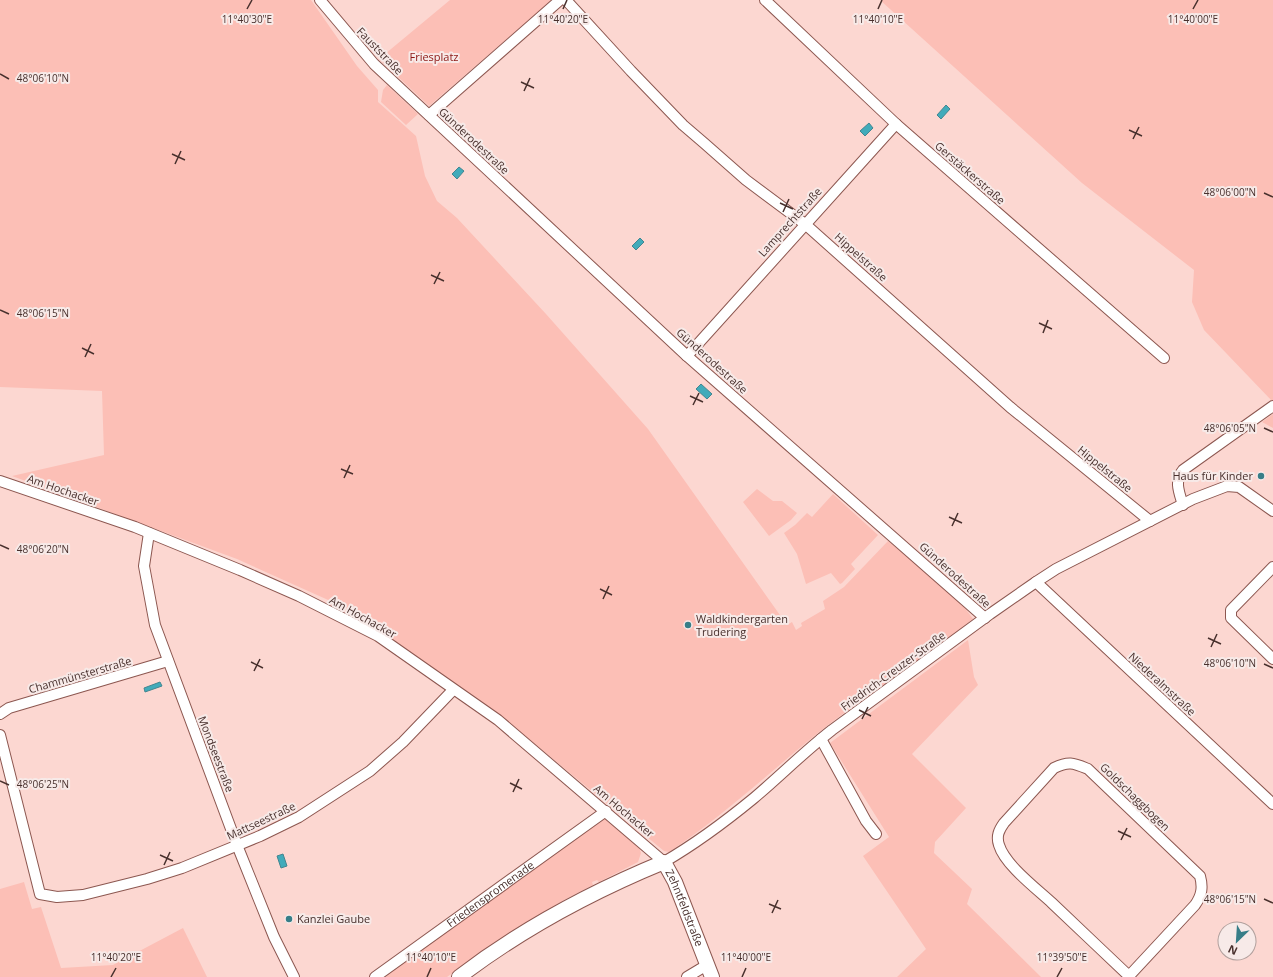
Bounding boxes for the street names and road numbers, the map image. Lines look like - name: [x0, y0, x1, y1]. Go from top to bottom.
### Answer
- street label: Fauststraße: [354, 24, 407, 78]
- street label: Günderodestraße: [436, 104, 513, 177]
- street label: Gerstäckerstraße: [932, 138, 1009, 207]
- street label: Lamprechtstraße: [755, 184, 825, 259]
- street label: Hippelstraße: [832, 229, 891, 284]
- street label: Günderodestraße: [673, 325, 751, 397]
- street label: Hippelstraße: [1075, 442, 1136, 495]
- street label: Am Hochacker: [25, 470, 101, 509]
- street label: Günderodestraße: [916, 539, 994, 611]
- street label: Am Hochacker: [327, 592, 400, 641]
- street label: Friedrich-Creuzer-Straße: [837, 628, 948, 714]
- street label: Niederalmstraße: [1126, 649, 1199, 719]
- street label: Chammünsterstraße: [27, 653, 133, 696]
- street label: Mondseestraße: [195, 714, 238, 794]
- street label: Goldschaggbogen: [1097, 759, 1174, 834]
- street label: Am Hochacker: [591, 781, 658, 841]
- street label: Mattseestraße: [224, 798, 298, 843]
- street label: Friedenspromenade: [443, 857, 537, 930]
- street label: Zehntfeldstraße: [662, 866, 707, 948]

